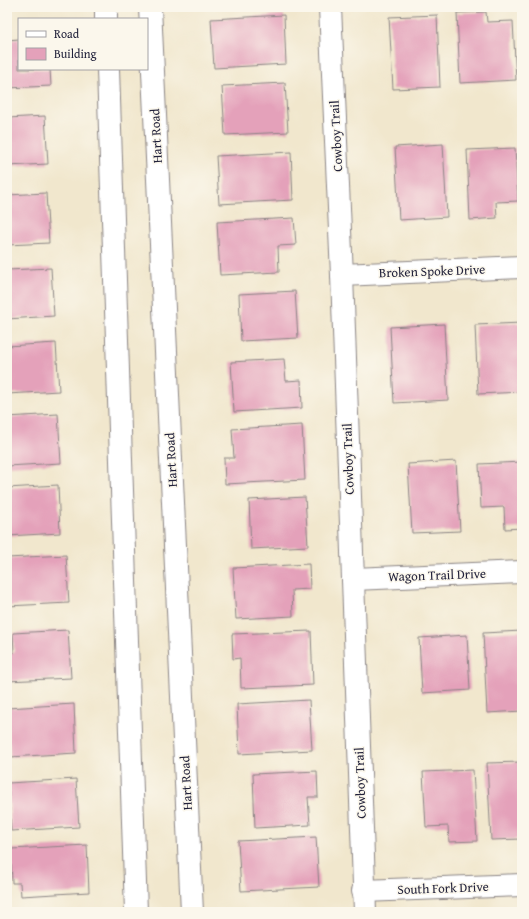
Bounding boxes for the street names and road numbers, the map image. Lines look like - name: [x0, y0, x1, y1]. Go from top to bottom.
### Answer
- street label: Cowboy Trail: [325, 100, 347, 172]
- street label: Hart Road: [145, 108, 167, 164]
- street label: Broken Spoke Drive: [379, 260, 485, 282]
- street label: Cowboy Trail: [337, 423, 359, 495]
- street label: Hart Road: [160, 432, 182, 488]
- street label: Wagon Trail Drive: [388, 564, 486, 586]
- street label: Cowboy Trail: [349, 747, 371, 819]
- street label: Hart Road: [175, 755, 197, 811]
- street label: South Fork Drive: [397, 877, 489, 899]

